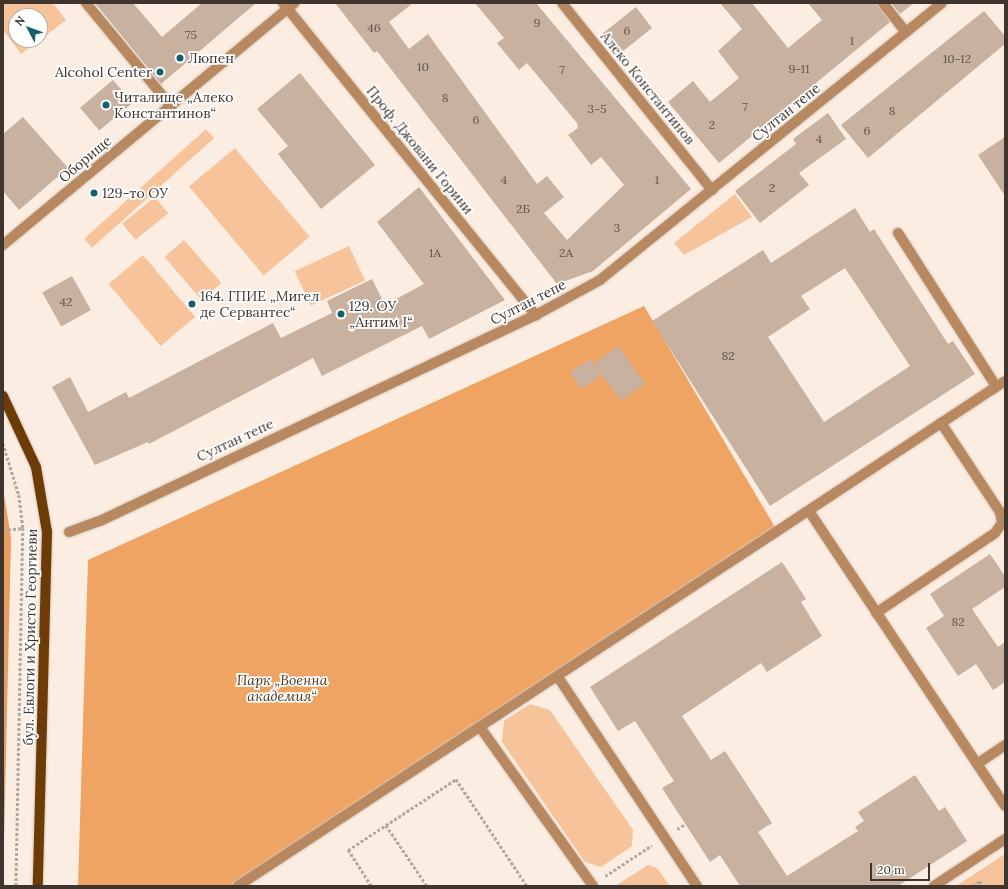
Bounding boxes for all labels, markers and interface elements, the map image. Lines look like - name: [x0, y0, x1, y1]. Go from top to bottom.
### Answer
- north arrow: [8, 8, 48, 48]
- text: N: [12, 13, 28, 29]
- house number: 9: [534, 16, 540, 30]
- house number: 46: [367, 21, 381, 35]
- house number: 6: [624, 24, 630, 38]
- house number: 75: [185, 28, 197, 42]
- street label: Алеко Константинов: [597, 28, 699, 148]
- house number: 1: [850, 34, 854, 48]
- place label: Люпен: [188, 50, 234, 66]
- house number: 10-12: [943, 52, 971, 66]
- marker: Люпен: [175, 53, 185, 63]
- house number: 10: [417, 60, 429, 74]
- house number: 9-11: [788, 62, 810, 76]
- house number: 7: [559, 63, 565, 77]
- place label: Alcohol Center: [55, 64, 152, 80]
- marker: Alcohol Center: [155, 67, 165, 77]
- street label: Султан тепе: [749, 79, 823, 145]
- street label: Проф. Джовани Горини: [363, 82, 477, 218]
- place label: Читалище „Алеко Константинов“: [114, 89, 233, 122]
- house number: 8: [442, 91, 448, 105]
- marker: Читалище „Алеко Константинов“: [101, 100, 111, 110]
- house number: 7: [742, 100, 748, 114]
- house number: 3-5: [587, 102, 607, 116]
- house number: 8: [889, 104, 895, 118]
- house number: 6: [473, 113, 479, 127]
- house number: 2: [709, 118, 715, 132]
- house number: 6: [864, 124, 870, 138]
- street label: Оборище: [55, 132, 115, 186]
- house number: 4: [816, 132, 822, 146]
- house number: 4: [501, 173, 507, 187]
- house number: 1: [655, 173, 659, 187]
- house number: 2: [769, 181, 775, 195]
- place label: 129-то ОУ: [102, 185, 168, 201]
- marker: 129-то ОУ: [89, 188, 99, 198]
- house number: 2Б: [516, 202, 530, 216]
- house number: 3: [614, 221, 620, 235]
- house number: 1А: [429, 246, 441, 260]
- house number: 2А: [559, 246, 573, 260]
- street label: Султан тепе: [487, 276, 569, 328]
- place label: 164. ГПИЕ „Мигел де Сервантес“: [200, 288, 319, 320]
- house number: 42: [60, 295, 72, 309]
- place label: 129. ОУ „Антим I“: [349, 298, 413, 330]
- marker: 164. ГПИЕ „Мигел де Сервантес“: [187, 299, 197, 309]
- marker: 129. ОУ „Антим I“: [336, 309, 346, 319]
- house number: 82: [721, 349, 735, 363]
- street label: Султан тепе: [194, 415, 276, 465]
- street label: бул. Евлоги и Христо Георгиеви: [20, 529, 40, 745]
- house number: 82: [951, 615, 965, 629]
- park label: Парк „Военна академия“: [237, 672, 327, 704]
- scale bar: [872, 855, 932, 881]
- text: 20 m: [877, 862, 905, 877]

